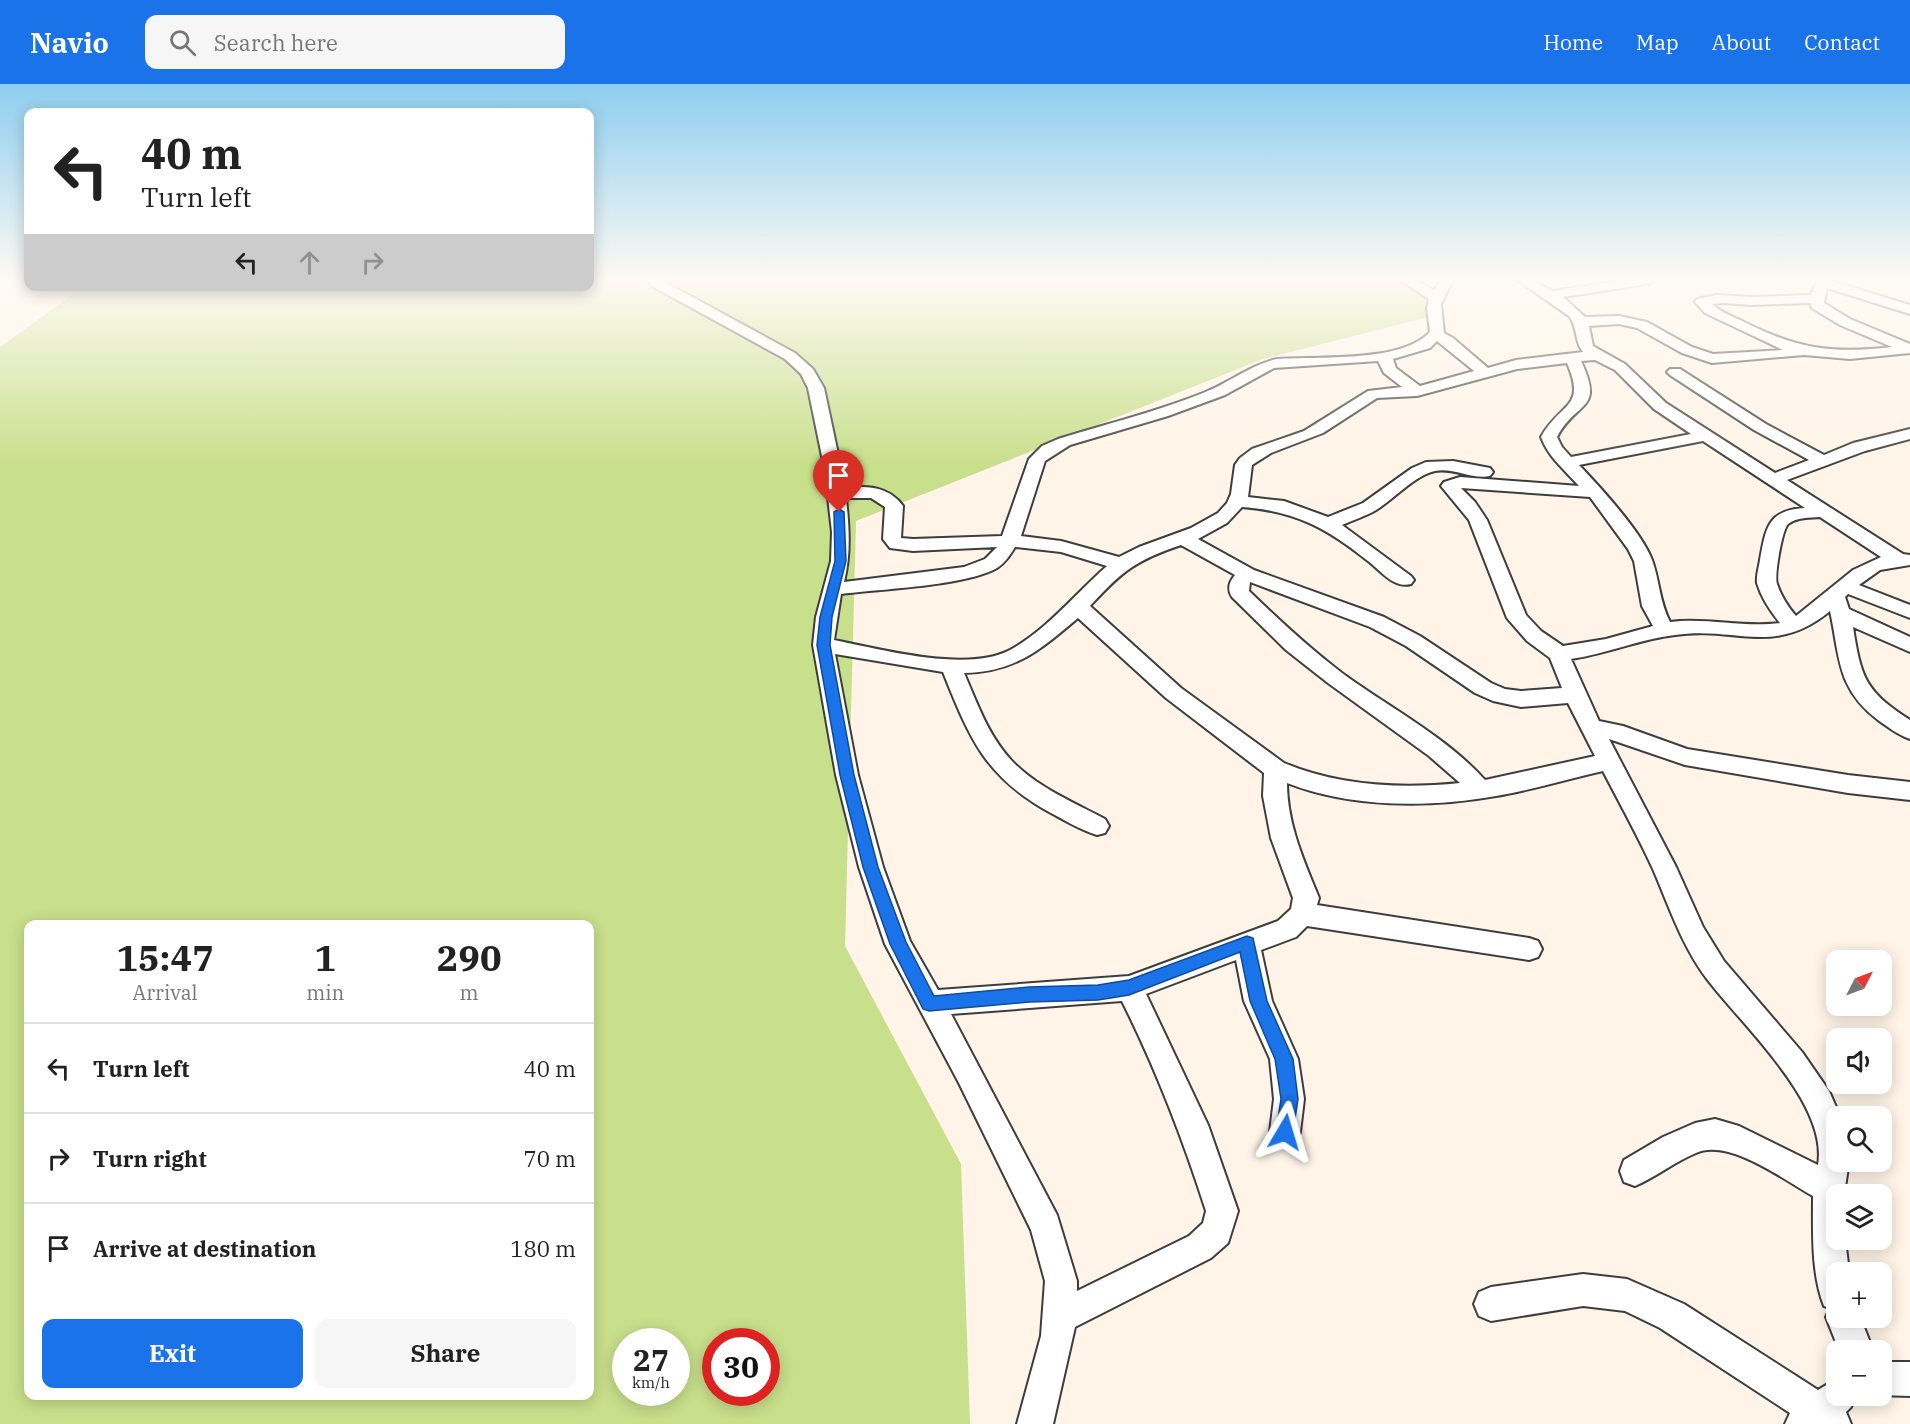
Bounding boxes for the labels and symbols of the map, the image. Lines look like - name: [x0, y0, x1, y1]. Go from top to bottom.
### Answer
- pin: [813, 450, 864, 512]
- north arrow: [1826, 950, 1892, 1016]
- position arrow: [1253, 1100, 1317, 1164]
- speed limit sign: 30: [702, 1328, 780, 1406]

